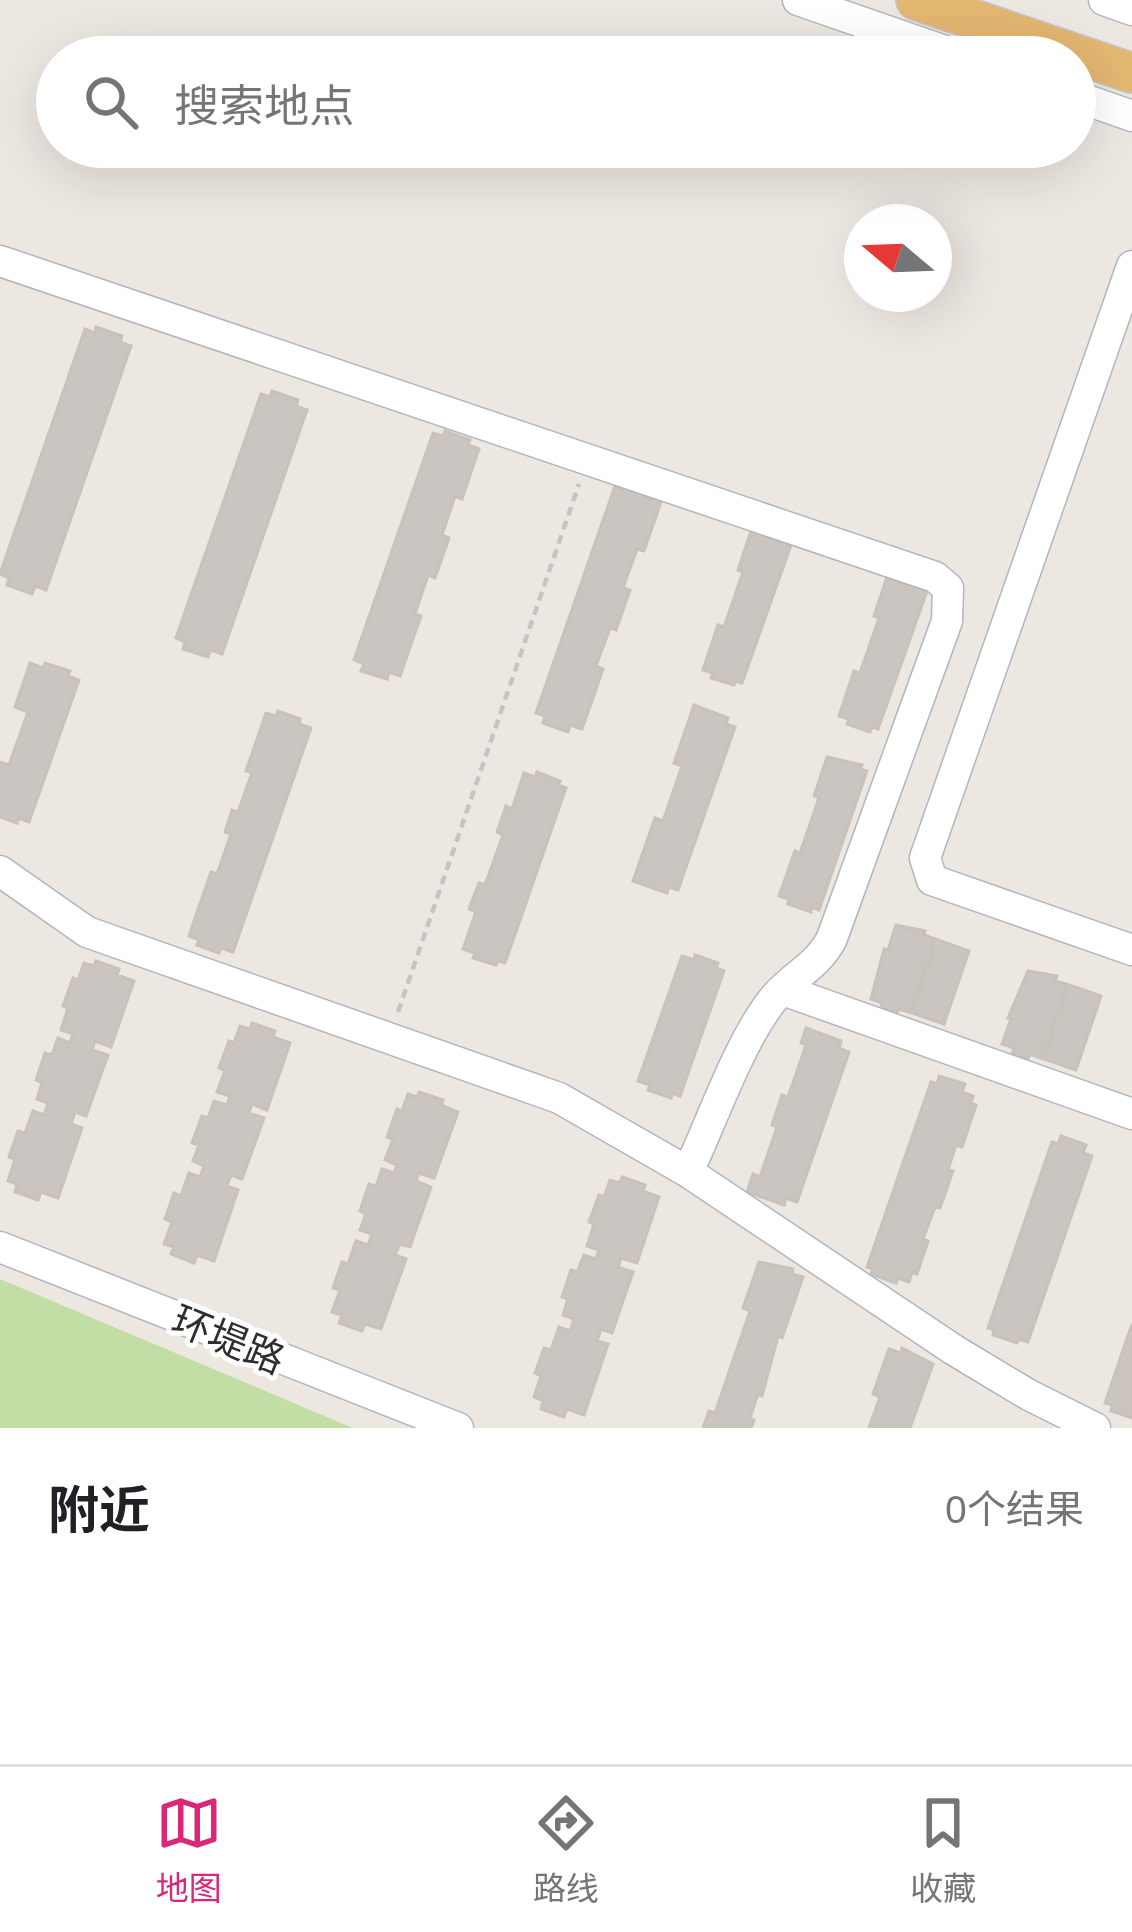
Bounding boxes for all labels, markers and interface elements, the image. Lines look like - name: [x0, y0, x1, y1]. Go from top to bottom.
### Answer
- search box: [36, 36, 1096, 168]
- icon: search: [78, 69, 144, 135]
- text: 搜索地点: [174, 74, 354, 135]
- north arrow: [844, 204, 952, 312]
- street label: 环堤路: [165, 1292, 293, 1384]
- text: 附近: [48, 1473, 150, 1543]
- text: 0个结果: [945, 1481, 1084, 1534]
- tab: 地图: [156, 1790, 222, 1910]
- tab: 路线: [533, 1790, 599, 1910]
- tab: 收藏: [910, 1790, 976, 1910]

